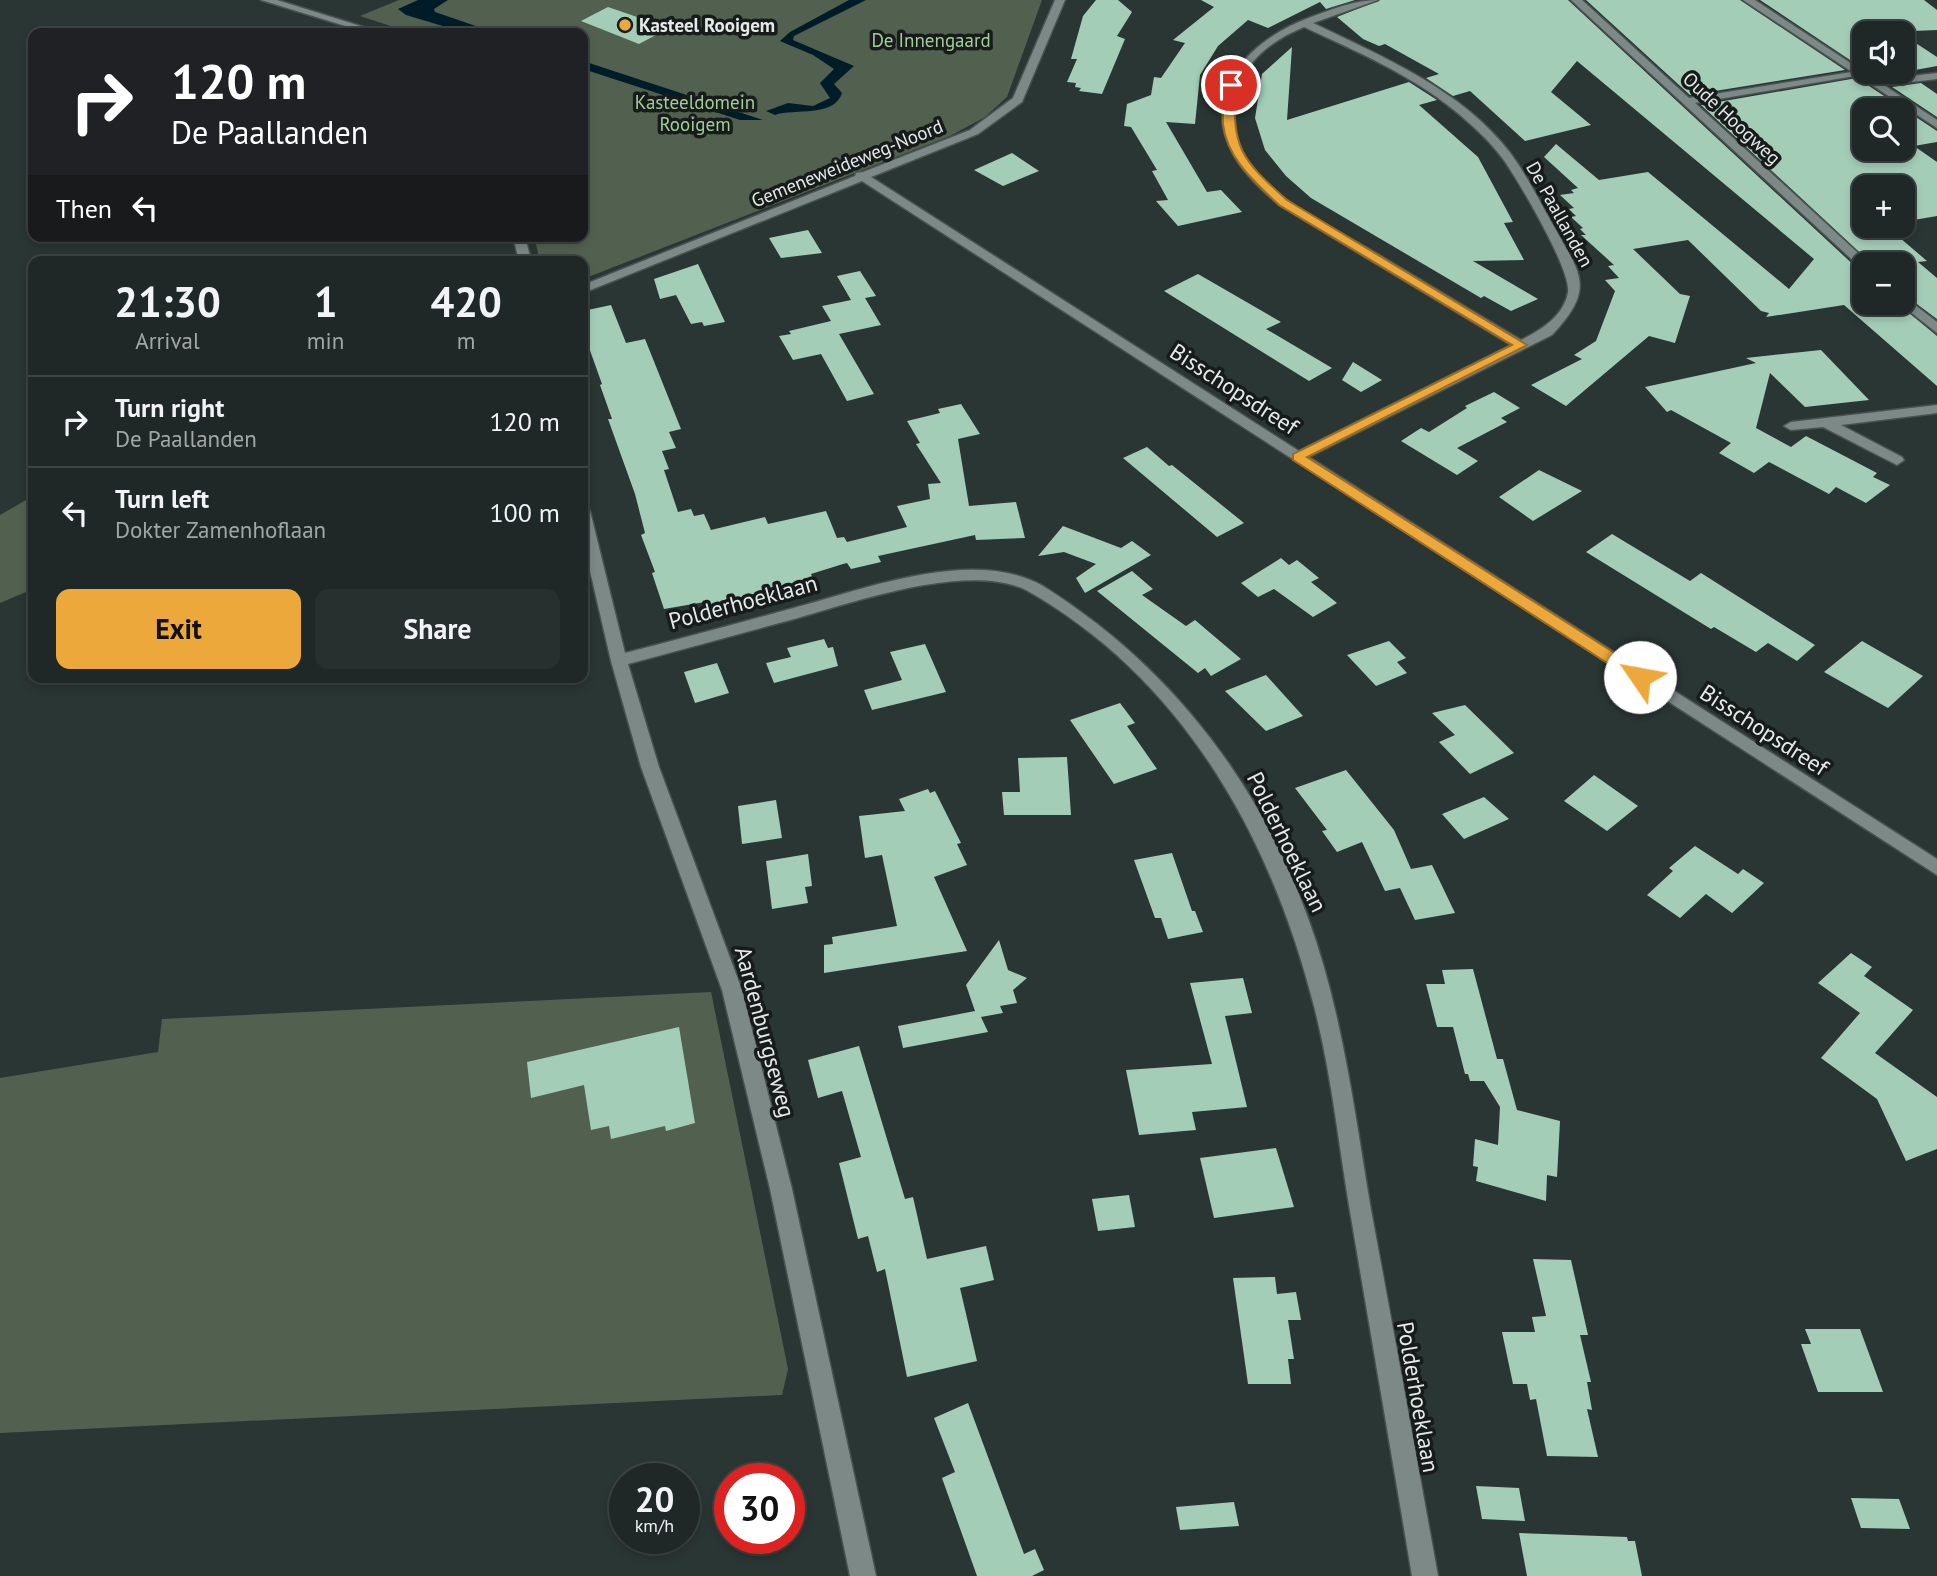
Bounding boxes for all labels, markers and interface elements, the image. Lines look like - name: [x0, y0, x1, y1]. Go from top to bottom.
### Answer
- place label: Kasteel Rooigem: [639, 13, 775, 37]
- marker: Kasteel Rooigem: [617, 17, 633, 33]
- map controls: [1852, 21, 1915, 315]
- button: sound: [1852, 21, 1915, 84]
- park label: De Innengaard: [871, 28, 991, 52]
- text: 120 m: [171, 49, 306, 113]
- pin: [1201, 55, 1261, 115]
- icon: right: [56, 56, 147, 147]
- icon: arrive: [1212, 66, 1250, 104]
- street label: Oude Hoogweg: [1678, 67, 1786, 169]
- park label: Kasteeldomein Rooigem: [635, 90, 755, 136]
- button: search: [1852, 98, 1915, 161]
- text: De Paallanden: [171, 111, 368, 153]
- street label: Gemeneweideweg-Noord: [748, 114, 946, 212]
- street label: De Paallanden: [1521, 157, 1599, 271]
- button: +: [1852, 175, 1915, 238]
- icon: left: [126, 189, 164, 227]
- text: Then: [56, 192, 112, 225]
- button: −: [1852, 252, 1915, 315]
- text: 21:30: [114, 274, 221, 329]
- text: 1: [314, 274, 337, 329]
- text: 420: [430, 274, 502, 329]
- text: Arrival: [135, 326, 200, 355]
- text: min: [307, 326, 344, 355]
- text: m: [457, 326, 475, 355]
- street label: Bisschopsdreef: [1165, 336, 1305, 442]
- text: Turn right: [115, 391, 224, 424]
- icon: right: [56, 403, 94, 441]
- text: 120 m: [489, 405, 560, 438]
- text: De Paallanden: [115, 424, 257, 453]
- text: Turn left: [115, 482, 209, 515]
- icon: left: [56, 494, 94, 532]
- text: 100 m: [489, 496, 560, 529]
- text: Dokter Zamenhoflaan: [115, 515, 326, 544]
- street label: Polderhoeklaan: [665, 568, 820, 635]
- button: Exit: [56, 589, 301, 669]
- button: Share: [315, 589, 560, 669]
- position arrow: [1603, 640, 1677, 714]
- street label: Bisschopsdreef: [1695, 677, 1835, 783]
- street label: Polderhoeklaan: [1241, 767, 1334, 917]
- street label: Aardenburgseweg: [729, 943, 802, 1121]
- street label: Polderhoeklaan: [1391, 1319, 1446, 1475]
- speed limit sign: 30: [714, 1463, 805, 1554]
- text: 20: [635, 1476, 674, 1522]
- text: km/h: [635, 1514, 674, 1537]

